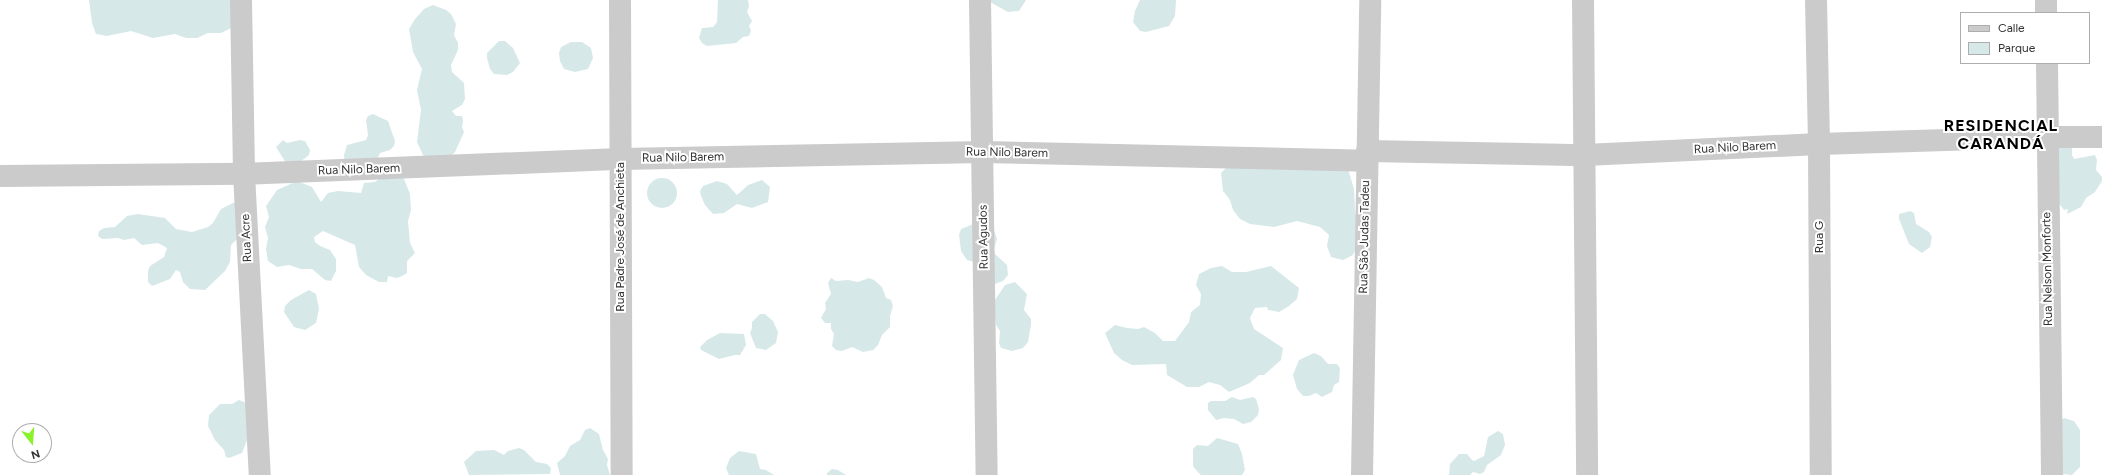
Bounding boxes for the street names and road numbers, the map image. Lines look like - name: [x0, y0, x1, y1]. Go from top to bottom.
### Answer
- street label: Rua Nilo Barem: [1694, 139, 1776, 157]
- street label: Rua Nilo Barem: [966, 145, 1048, 161]
- street label: Rua Nilo Barem: [642, 150, 724, 166]
- street label: Rua Nilo Barem: [318, 161, 400, 179]
- street label: Rua Padre José de Anchieta: [614, 162, 628, 312]
- street label: Rua São Judas Tadeu: [1357, 180, 1373, 294]
- street label: Rua Agudos: [976, 205, 992, 269]
- street label: Rua Nelson Monforte: [2040, 212, 2056, 326]
- street label: Rua Acre: [239, 213, 255, 263]
- street label: Rua G: [1813, 221, 1827, 253]

